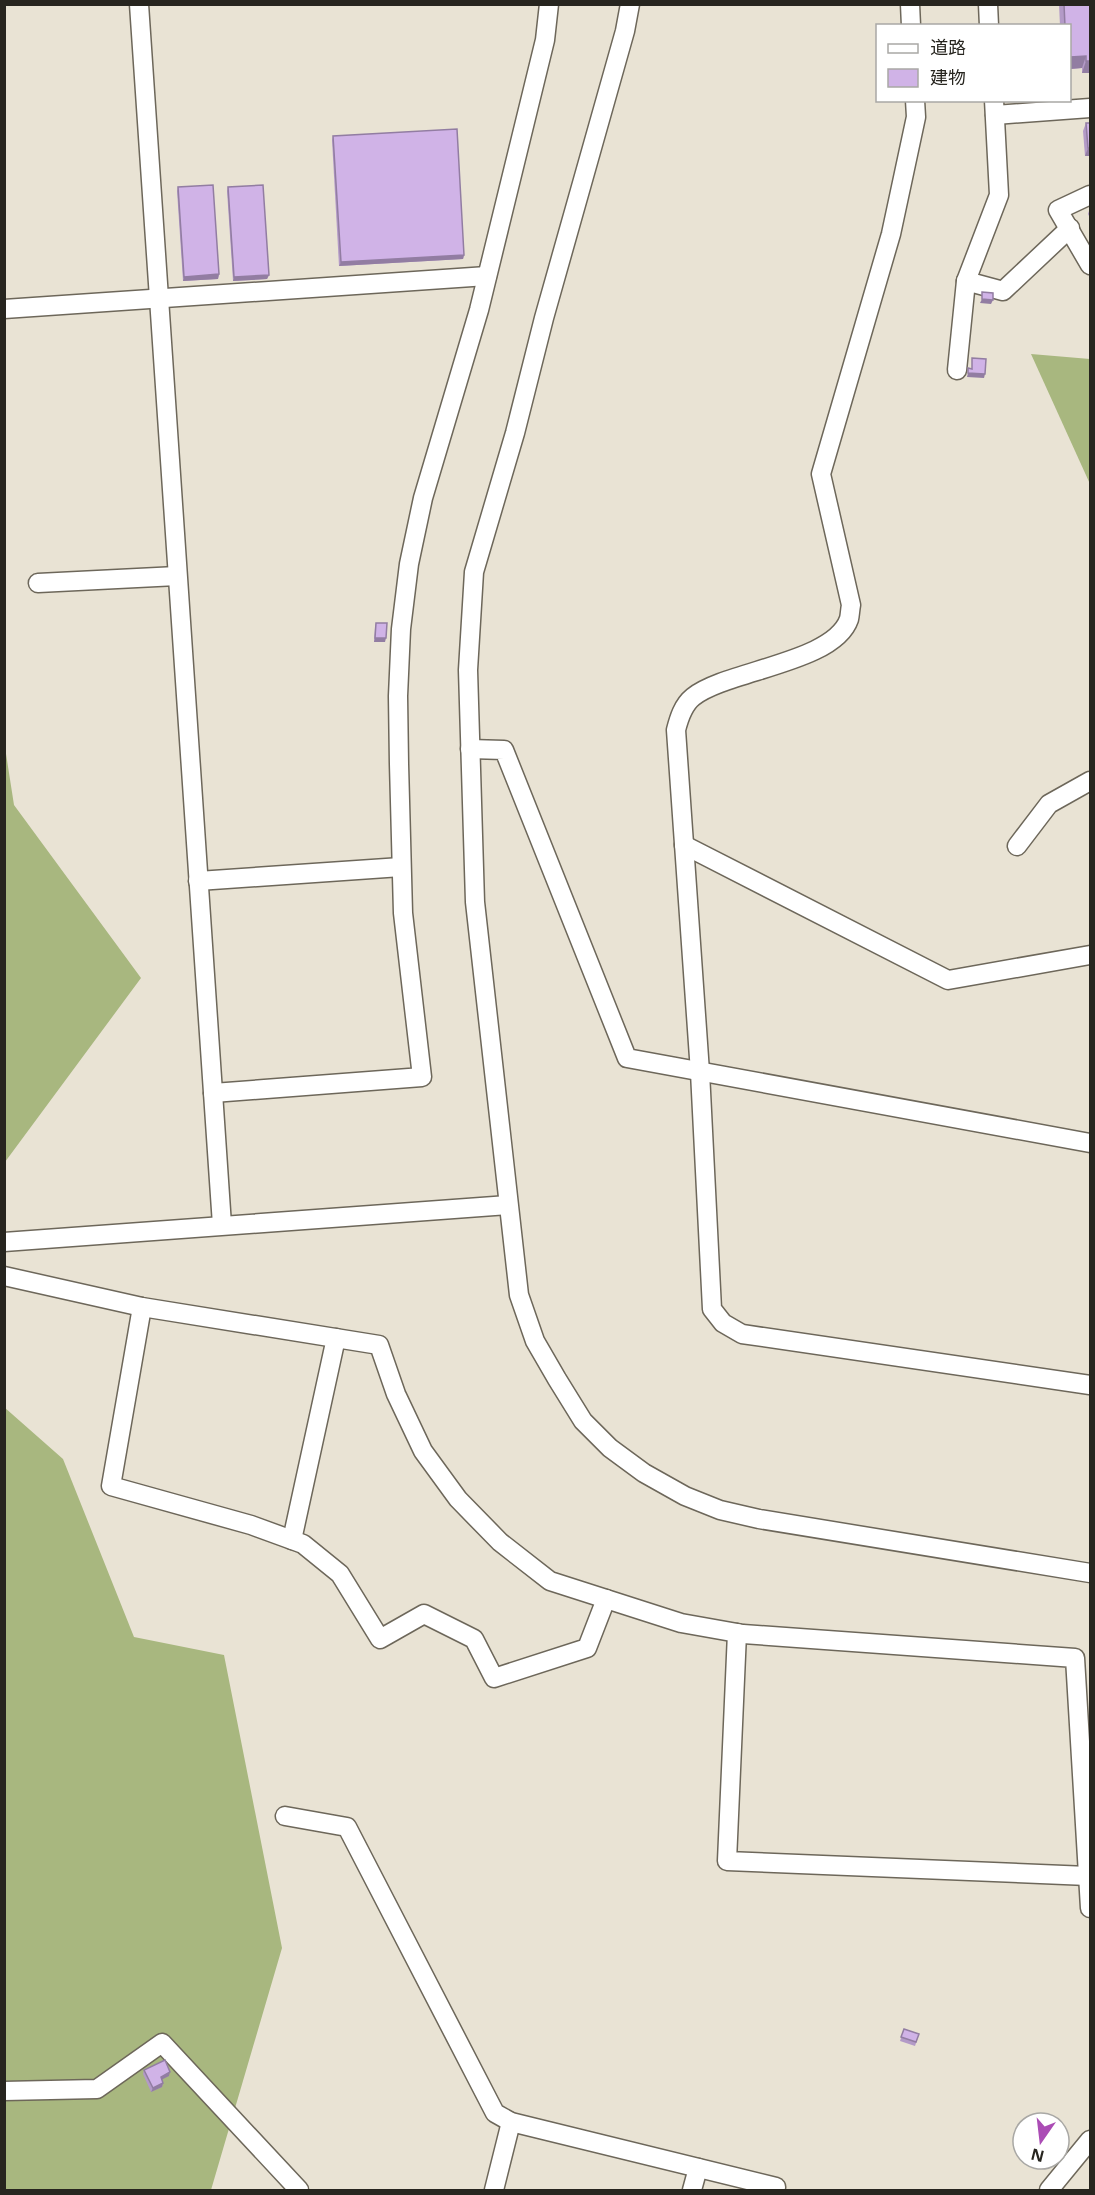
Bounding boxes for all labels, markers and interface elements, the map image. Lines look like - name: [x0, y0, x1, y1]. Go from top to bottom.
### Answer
- legend: [876, 24, 1071, 102]
- text: 道路: [930, 35, 966, 59]
- text: 建物: [930, 65, 966, 89]
- north arrow: [1011, 2111, 1071, 2171]
- text: N: [1028, 2143, 1046, 2168]

